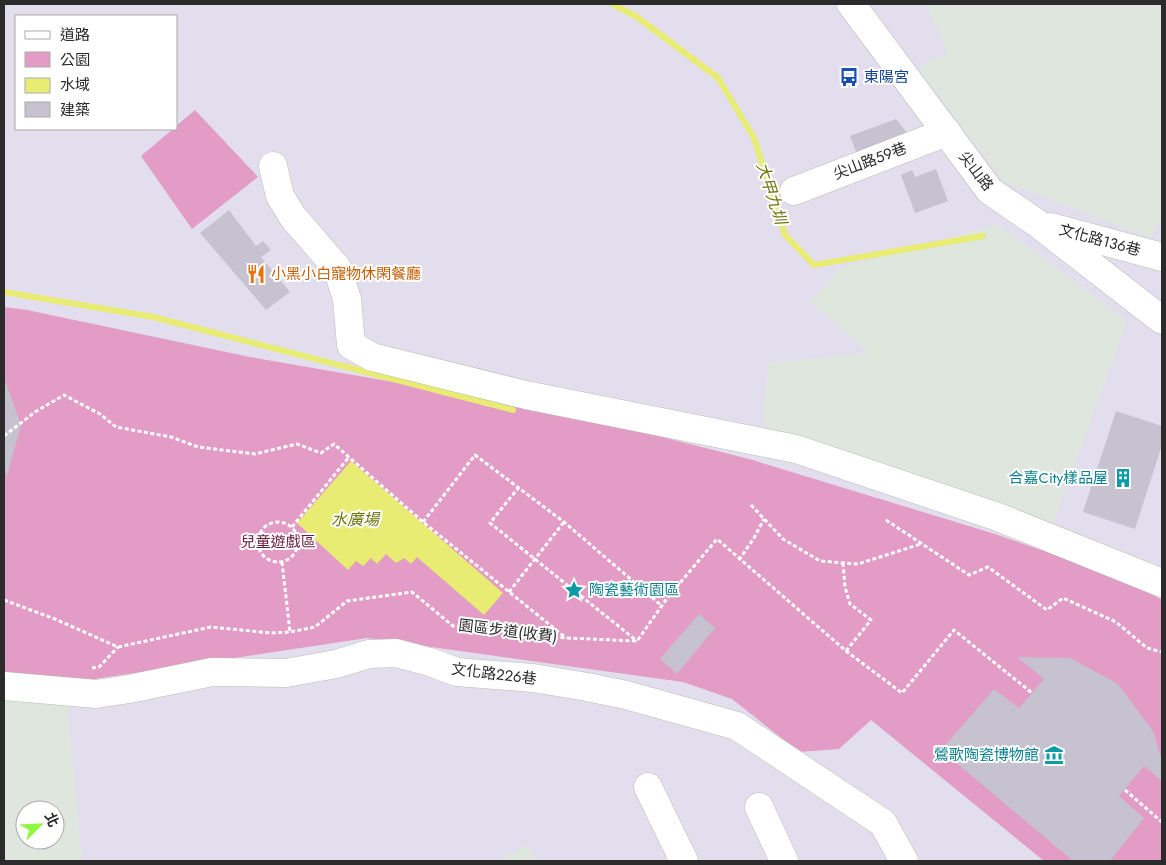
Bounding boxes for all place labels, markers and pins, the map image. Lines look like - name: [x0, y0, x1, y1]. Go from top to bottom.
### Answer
- bus stop icon: 東陽宮: [838, 66, 860, 88]
- place label: 東陽宮: [864, 66, 909, 88]
- restaurant icon: 小黑小白寵物休閑餐廳: [245, 263, 267, 285]
- place label: 小黑小白寵物休閑餐廳: [271, 263, 421, 285]
- place label: 合嘉City樣品屋: [1009, 467, 1108, 489]
- building icon: 合嘉City樣品屋: [1112, 467, 1134, 489]
- place icon: 陶瓷藝術園區: [563, 579, 585, 601]
- place label: 陶瓷藝術園區: [589, 579, 679, 601]
- place label: 鶯歌陶瓷博物館: [934, 744, 1039, 766]
- museum icon: 鶯歌陶瓷博物館: [1043, 744, 1065, 766]

